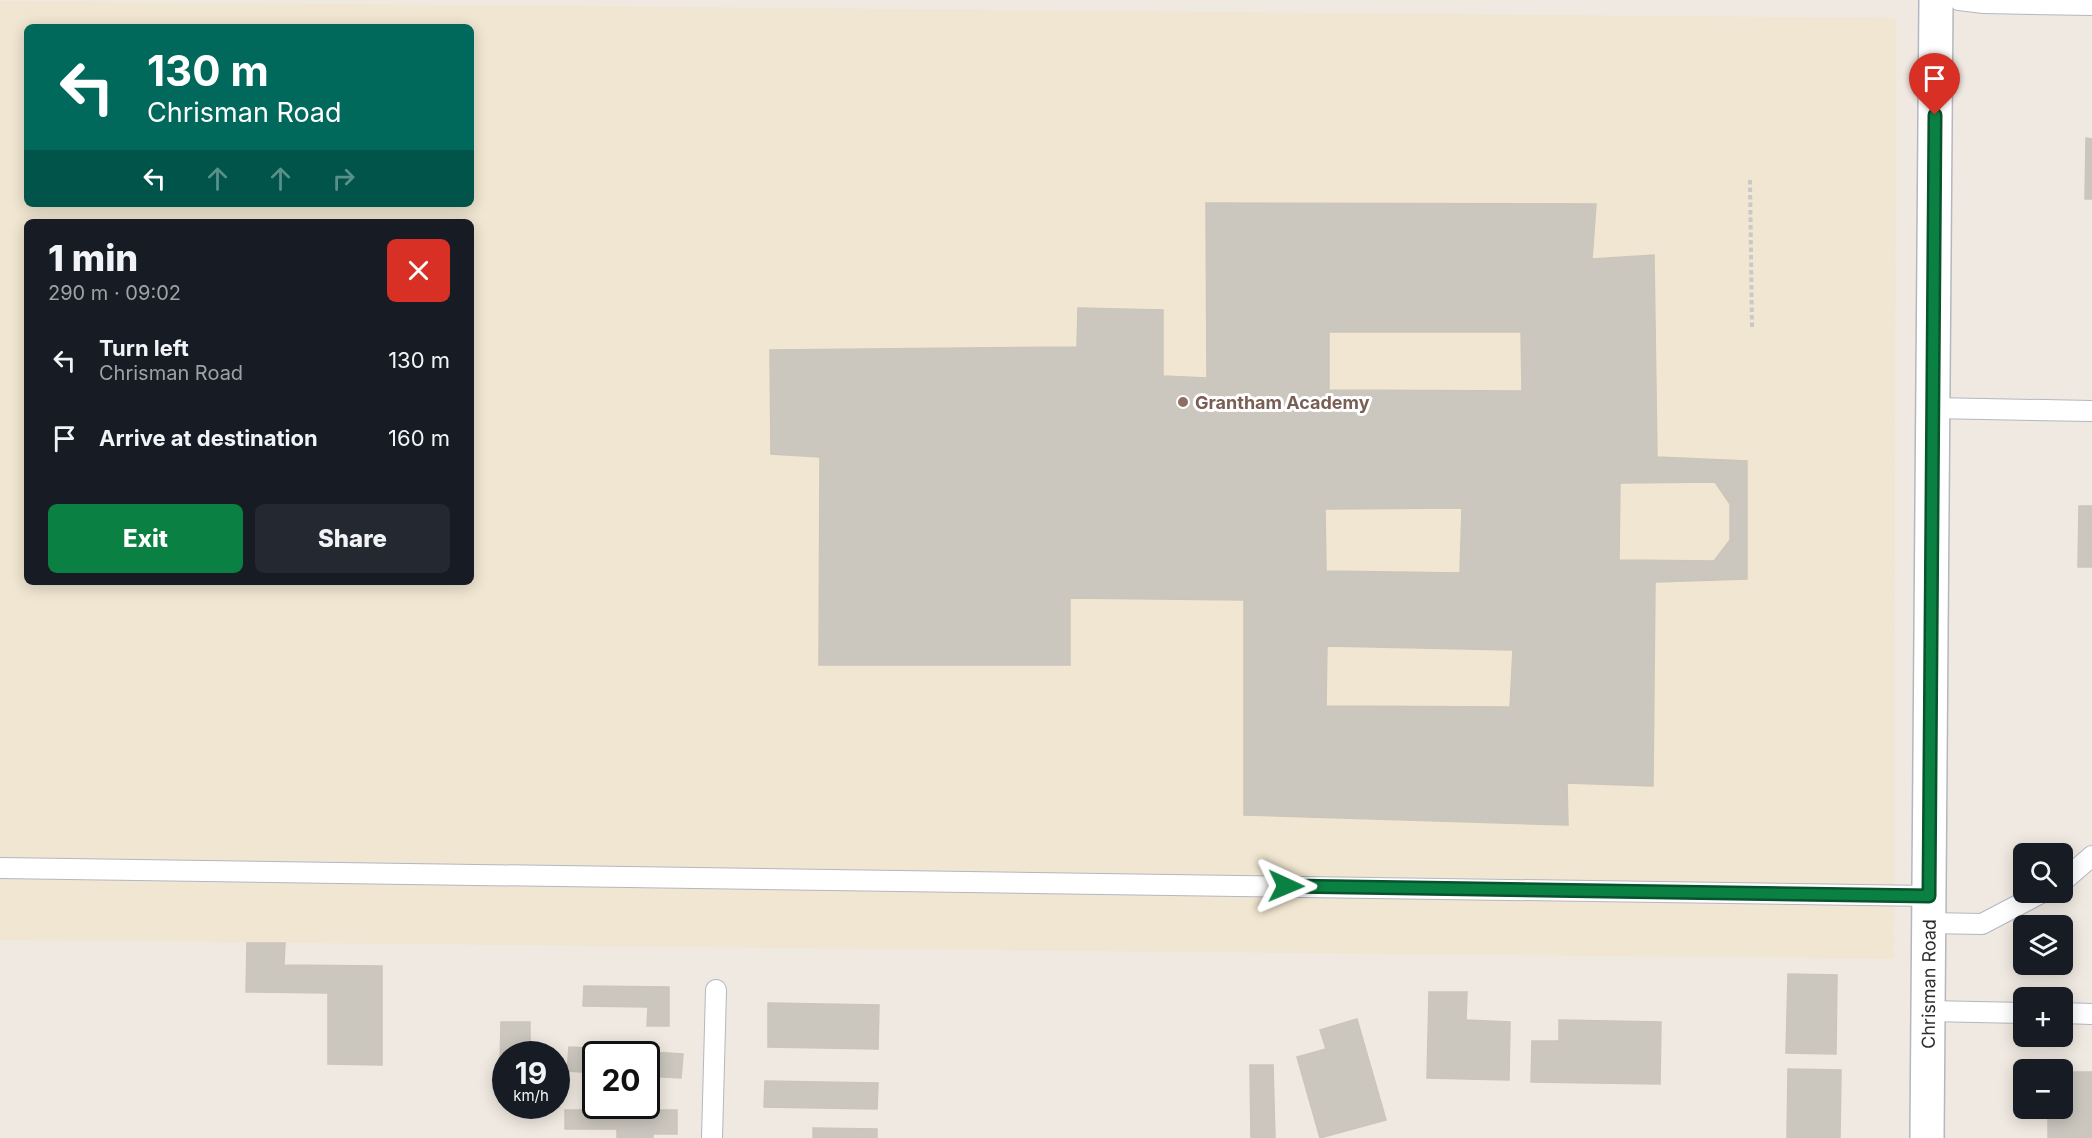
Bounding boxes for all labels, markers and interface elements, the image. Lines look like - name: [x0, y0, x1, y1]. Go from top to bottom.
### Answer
- text: 130 m: [147, 45, 269, 96]
- icon: left: [48, 48, 126, 126]
- pin: [1909, 53, 1960, 115]
- icon: arrive: [1918, 62, 1951, 95]
- text: Chrisman Road: [147, 96, 342, 129]
- icon: left: [138, 162, 171, 195]
- icon: ahead: [201, 162, 234, 195]
- icon: ahead: [264, 162, 297, 195]
- icon: right: [327, 162, 360, 195]
- text: 1 min: [48, 236, 138, 280]
- button: close: [387, 239, 450, 302]
- text: 290 m · 09:02: [48, 281, 181, 305]
- text: Turn left: [99, 335, 189, 361]
- icon: left: [48, 344, 81, 377]
- text: 130 m: [388, 347, 450, 373]
- text: Chrisman Road: [99, 361, 243, 385]
- place label: Grantham Academy: [1195, 392, 1370, 413]
- marker: Grantham Academy: [1176, 395, 1190, 409]
- icon: arrive: [48, 422, 81, 455]
- text: Arrive at destination: [99, 425, 318, 451]
- text: 160 m: [388, 425, 450, 451]
- button: Exit: [48, 504, 243, 573]
- button: Share: [255, 504, 450, 573]
- map controls: [2013, 843, 2073, 1119]
- button: search: [2013, 843, 2073, 903]
- position arrow: [1254, 854, 1318, 918]
- button: layers: [2013, 915, 2073, 975]
- street label: Chrisman Road: [1917, 919, 1939, 1049]
- button: +: [2013, 987, 2073, 1047]
- speed limit sign: 20: [582, 1041, 660, 1119]
- text: 19: [515, 1055, 547, 1091]
- button: −: [2013, 1059, 2073, 1119]
- text: km/h: [513, 1086, 549, 1105]

